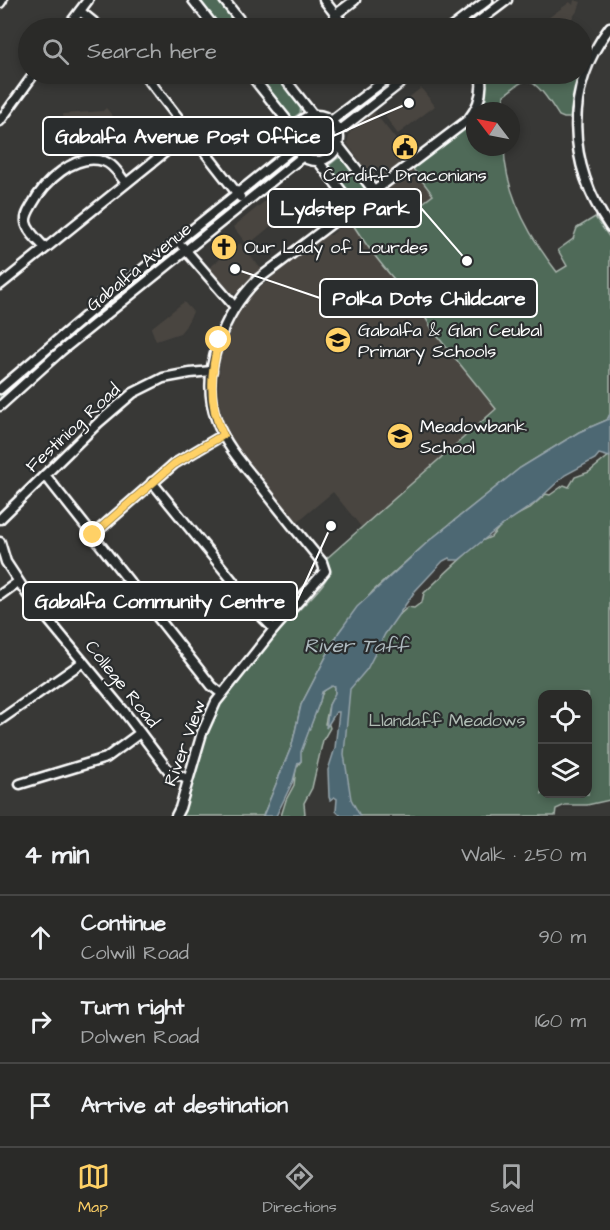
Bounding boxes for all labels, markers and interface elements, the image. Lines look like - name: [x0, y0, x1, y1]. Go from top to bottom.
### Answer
- search box: [18, 18, 592, 84]
- icon: search: [39, 35, 72, 68]
- text: Search here: [87, 36, 217, 67]
- north arrow: [466, 102, 520, 156]
- callout: Gabalfa Avenue Post Office: [43, 117, 333, 155]
- text: Gabalfa Avenue Post Office: [55, 123, 321, 151]
- public building icon: Cardiff Draconians: [390, 132, 420, 162]
- place label: Cardiff Draconians: [323, 163, 487, 188]
- callout: Lydstep Park: [268, 189, 421, 227]
- text: Lydstep Park: [280, 195, 410, 224]
- street label: Gabalfa Avenue: [81, 216, 197, 317]
- church icon: Our Lady of Lourdes: [209, 232, 239, 262]
- place label: Our Lady of Lourdes: [244, 235, 428, 261]
- callout: Polka Dots Childcare: [320, 279, 537, 317]
- text: Polka Dots Childcare: [332, 285, 526, 313]
- place label: Gabalfa & Glan Ceubal Primary Schools: [358, 318, 543, 365]
- school or university icon: Gabalfa & Glan Ceubal Primary Schools: [323, 325, 353, 355]
- route start: [205, 326, 231, 352]
- street label: Festiniog Road: [20, 378, 126, 479]
- place label: Meadowbank School: [420, 414, 527, 460]
- school or university icon: Meadowbank School: [385, 421, 415, 451]
- route end: [79, 521, 105, 547]
- callout: Gabalfa Community Centre: [23, 582, 297, 620]
- text: Gabalfa Community Centre: [35, 588, 285, 617]
- water label: River Taff: [304, 632, 410, 660]
- street label: College Road: [78, 635, 165, 734]
- map controls: [538, 690, 592, 798]
- button: locate: [538, 690, 592, 744]
- street label: River View: [158, 696, 212, 790]
- park label: Llandaff Meadows: [368, 708, 526, 733]
- button: layers: [538, 744, 592, 798]
- text: 4 min: [24, 837, 89, 873]
- text: Walk · 250 m: [461, 841, 586, 869]
- text: Continue: [81, 908, 166, 939]
- icon: ahead: [24, 921, 57, 954]
- text: 90 m: [538, 923, 586, 951]
- text: Colwill Road: [81, 939, 189, 967]
- text: Turn right: [81, 992, 184, 1023]
- icon: right: [24, 1005, 57, 1038]
- text: 160 m: [535, 1007, 586, 1035]
- text: Dolwen Road: [81, 1023, 199, 1051]
- icon: arrive: [24, 1089, 57, 1122]
- text: Arrive at destination: [81, 1090, 288, 1121]
- tab: Map: [77, 1160, 110, 1218]
- tab: Directions: [263, 1160, 337, 1218]
- tab: Saved: [490, 1160, 533, 1218]

